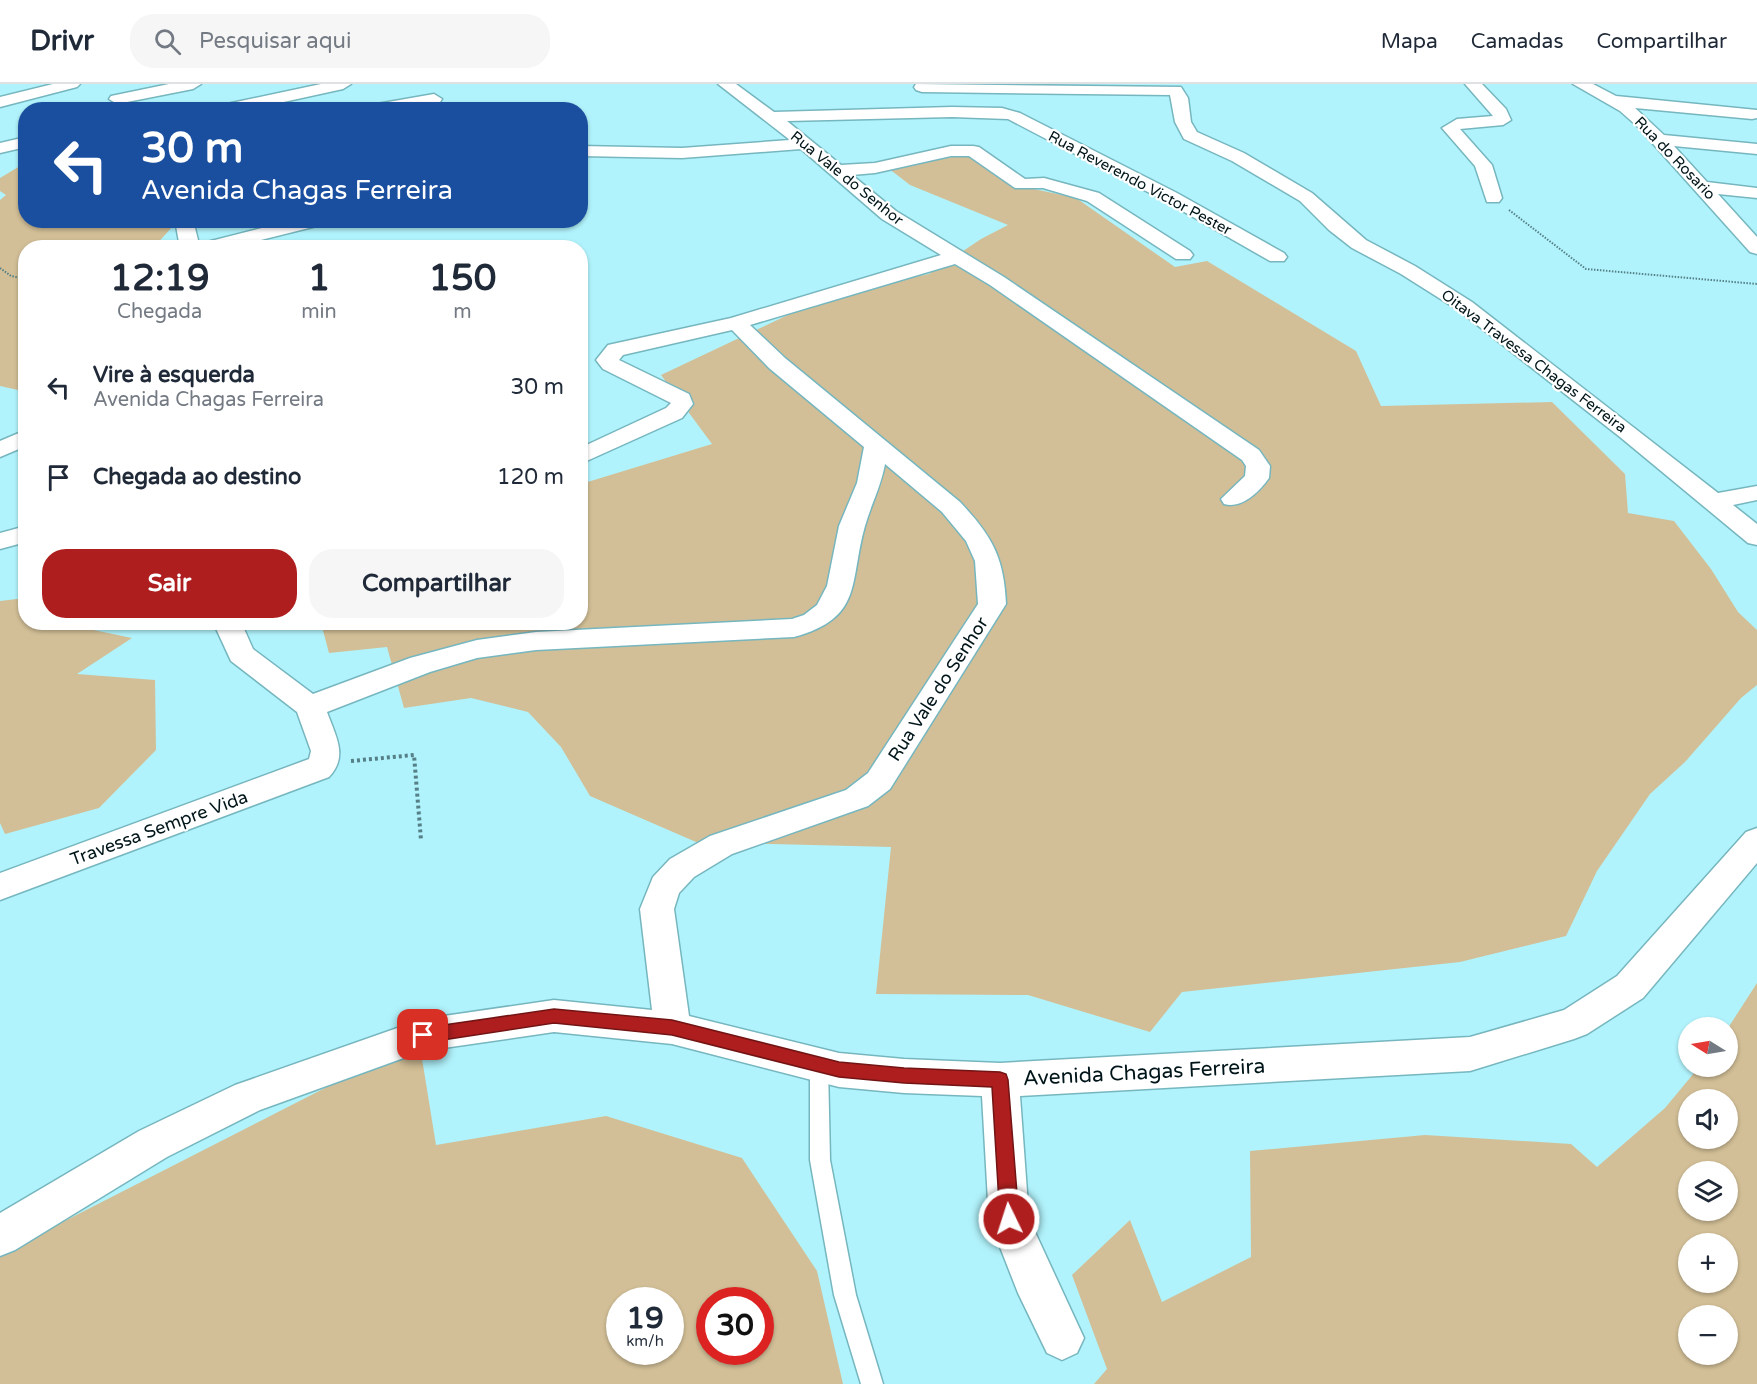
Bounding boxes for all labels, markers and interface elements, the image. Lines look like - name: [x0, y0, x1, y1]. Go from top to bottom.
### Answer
- search box: [130, 14, 550, 68]
- text: Drivr: [30, 24, 94, 58]
- icon: search: [151, 25, 184, 58]
- text: Pesquisar aqui: [199, 28, 352, 54]
- text: Mapa: [1381, 29, 1438, 54]
- text: Camadas: [1471, 29, 1563, 54]
- text: Compartilhar: [1596, 29, 1727, 54]
- street label: Rua do Rosario: [1631, 113, 1719, 203]
- text: 30 m: [141, 123, 243, 174]
- icon: left: [42, 126, 120, 204]
- street label: Rua Vale do Senhor: [787, 127, 907, 229]
- street label: Rua Reverendo Victor Pester: [1045, 127, 1235, 239]
- text: Avenida Chagas Ferreira: [141, 174, 453, 207]
- text: 12:19: [110, 257, 210, 300]
- text: 1: [308, 257, 330, 300]
- text: 150: [428, 257, 496, 300]
- street label: Oitava Travessa Chagas Ferreira: [1438, 286, 1630, 436]
- text: Chegada: [117, 300, 202, 324]
- text: min: [301, 300, 337, 324]
- text: m: [453, 300, 472, 324]
- text: Vire à esquerda: [93, 362, 255, 388]
- icon: left: [42, 371, 75, 404]
- text: 30 m: [510, 374, 564, 400]
- text: Avenida Chagas Ferreira: [93, 388, 324, 412]
- icon: arrive: [42, 461, 75, 494]
- text: Chegada ao destino: [93, 464, 301, 490]
- text: 120 m: [497, 464, 564, 490]
- button: Sair: [42, 549, 297, 618]
- button: Compartilhar: [309, 549, 564, 618]
- street label: Rua Vale do Senhor: [883, 613, 993, 765]
- street label: Travessa Sempre Vida: [67, 786, 251, 870]
- pin: [397, 1009, 448, 1060]
- north arrow: [1678, 1017, 1738, 1077]
- map controls: [1678, 1017, 1738, 1365]
- icon: arrive: [406, 1018, 439, 1051]
- street label: Avenida Chagas Ferreira: [1022, 1054, 1266, 1091]
- button: sound: [1678, 1089, 1738, 1149]
- button: layers: [1678, 1161, 1738, 1221]
- position arrow: [977, 1187, 1041, 1251]
- button: +: [1678, 1233, 1738, 1293]
- speed limit sign: 30: [696, 1287, 774, 1365]
- text: 19: [626, 1300, 664, 1337]
- button: −: [1678, 1305, 1738, 1365]
- text: km/h: [626, 1332, 664, 1350]

